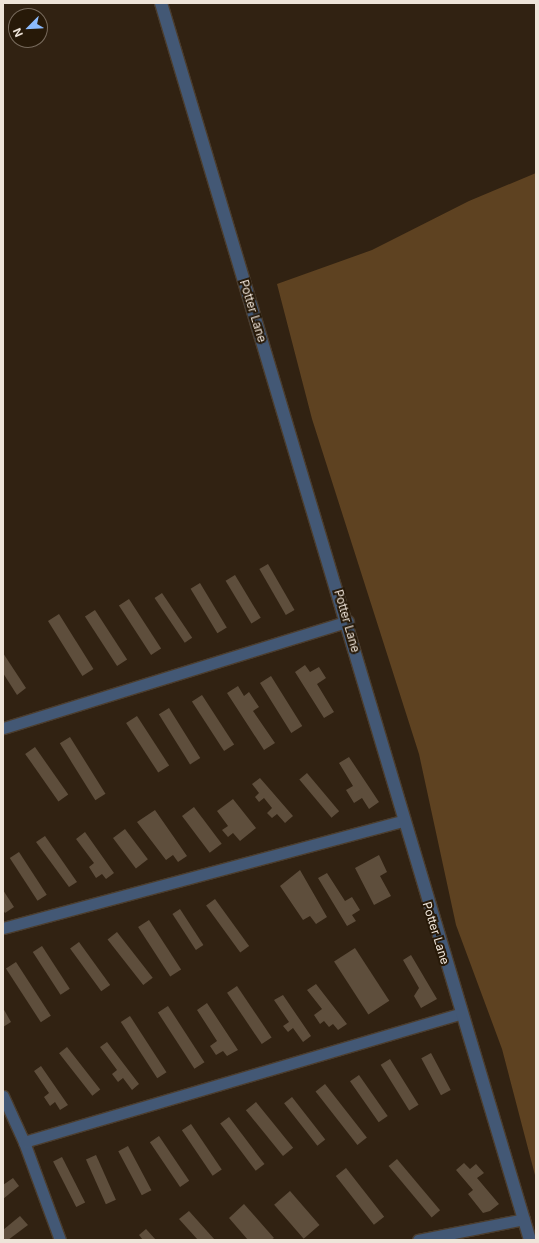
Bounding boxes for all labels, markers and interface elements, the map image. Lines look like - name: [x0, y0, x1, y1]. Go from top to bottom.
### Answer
- north arrow: [8, 8, 48, 48]
- text: N: [10, 26, 26, 39]
- street label: Potter Lane: [237, 278, 269, 344]
- street label: Potter Lane: [331, 588, 363, 654]
- street label: Potter Lane: [420, 900, 452, 966]

